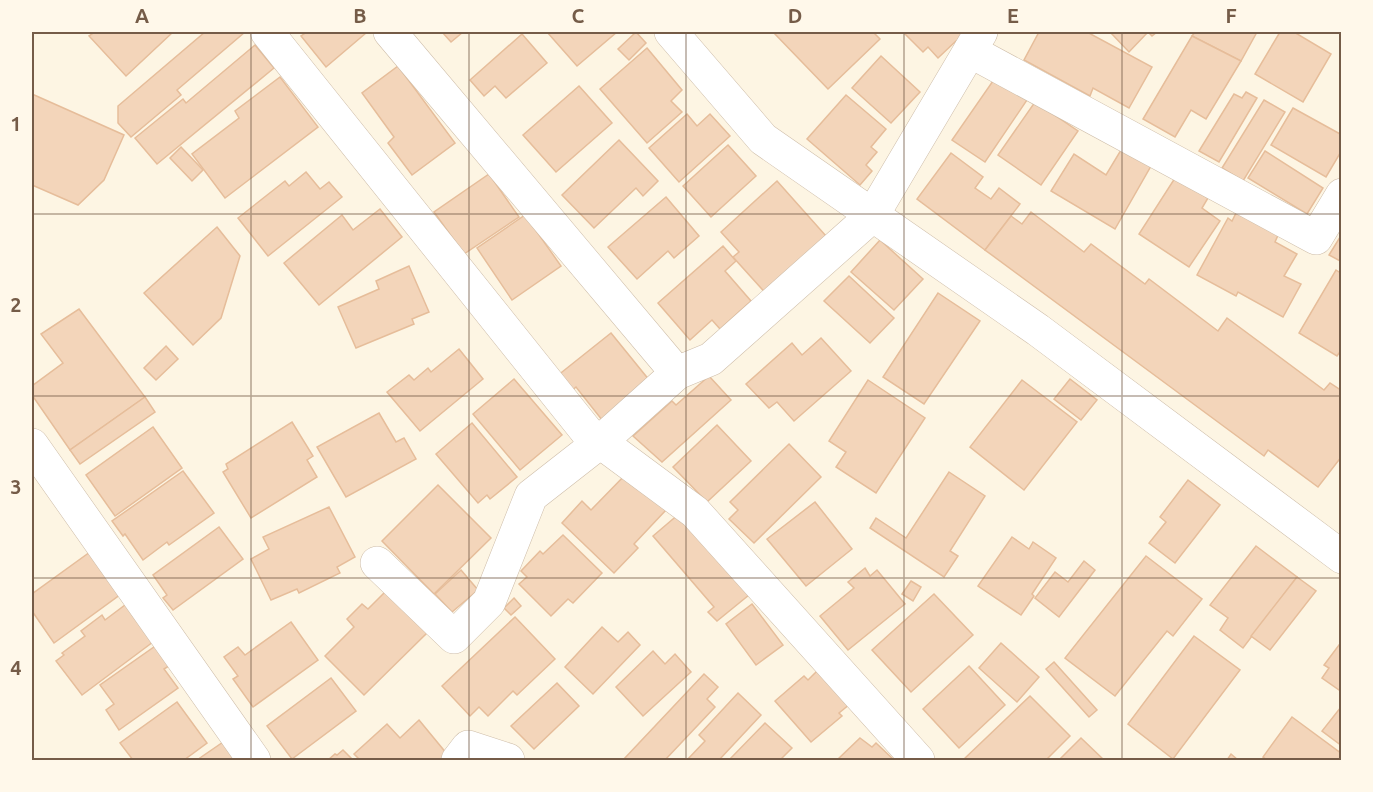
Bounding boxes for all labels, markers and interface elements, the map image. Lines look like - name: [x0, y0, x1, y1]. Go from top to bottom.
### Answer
- text: A: [135, 4, 149, 27]
- text: B: [353, 4, 367, 27]
- text: C: [572, 4, 585, 27]
- text: D: [788, 4, 802, 27]
- text: E: [1007, 4, 1019, 27]
- text: F: [1225, 4, 1237, 27]
- text: 1: [10, 112, 22, 135]
- text: 2: [10, 293, 22, 316]
- text: 3: [10, 475, 22, 498]
- text: 4: [10, 656, 22, 679]

